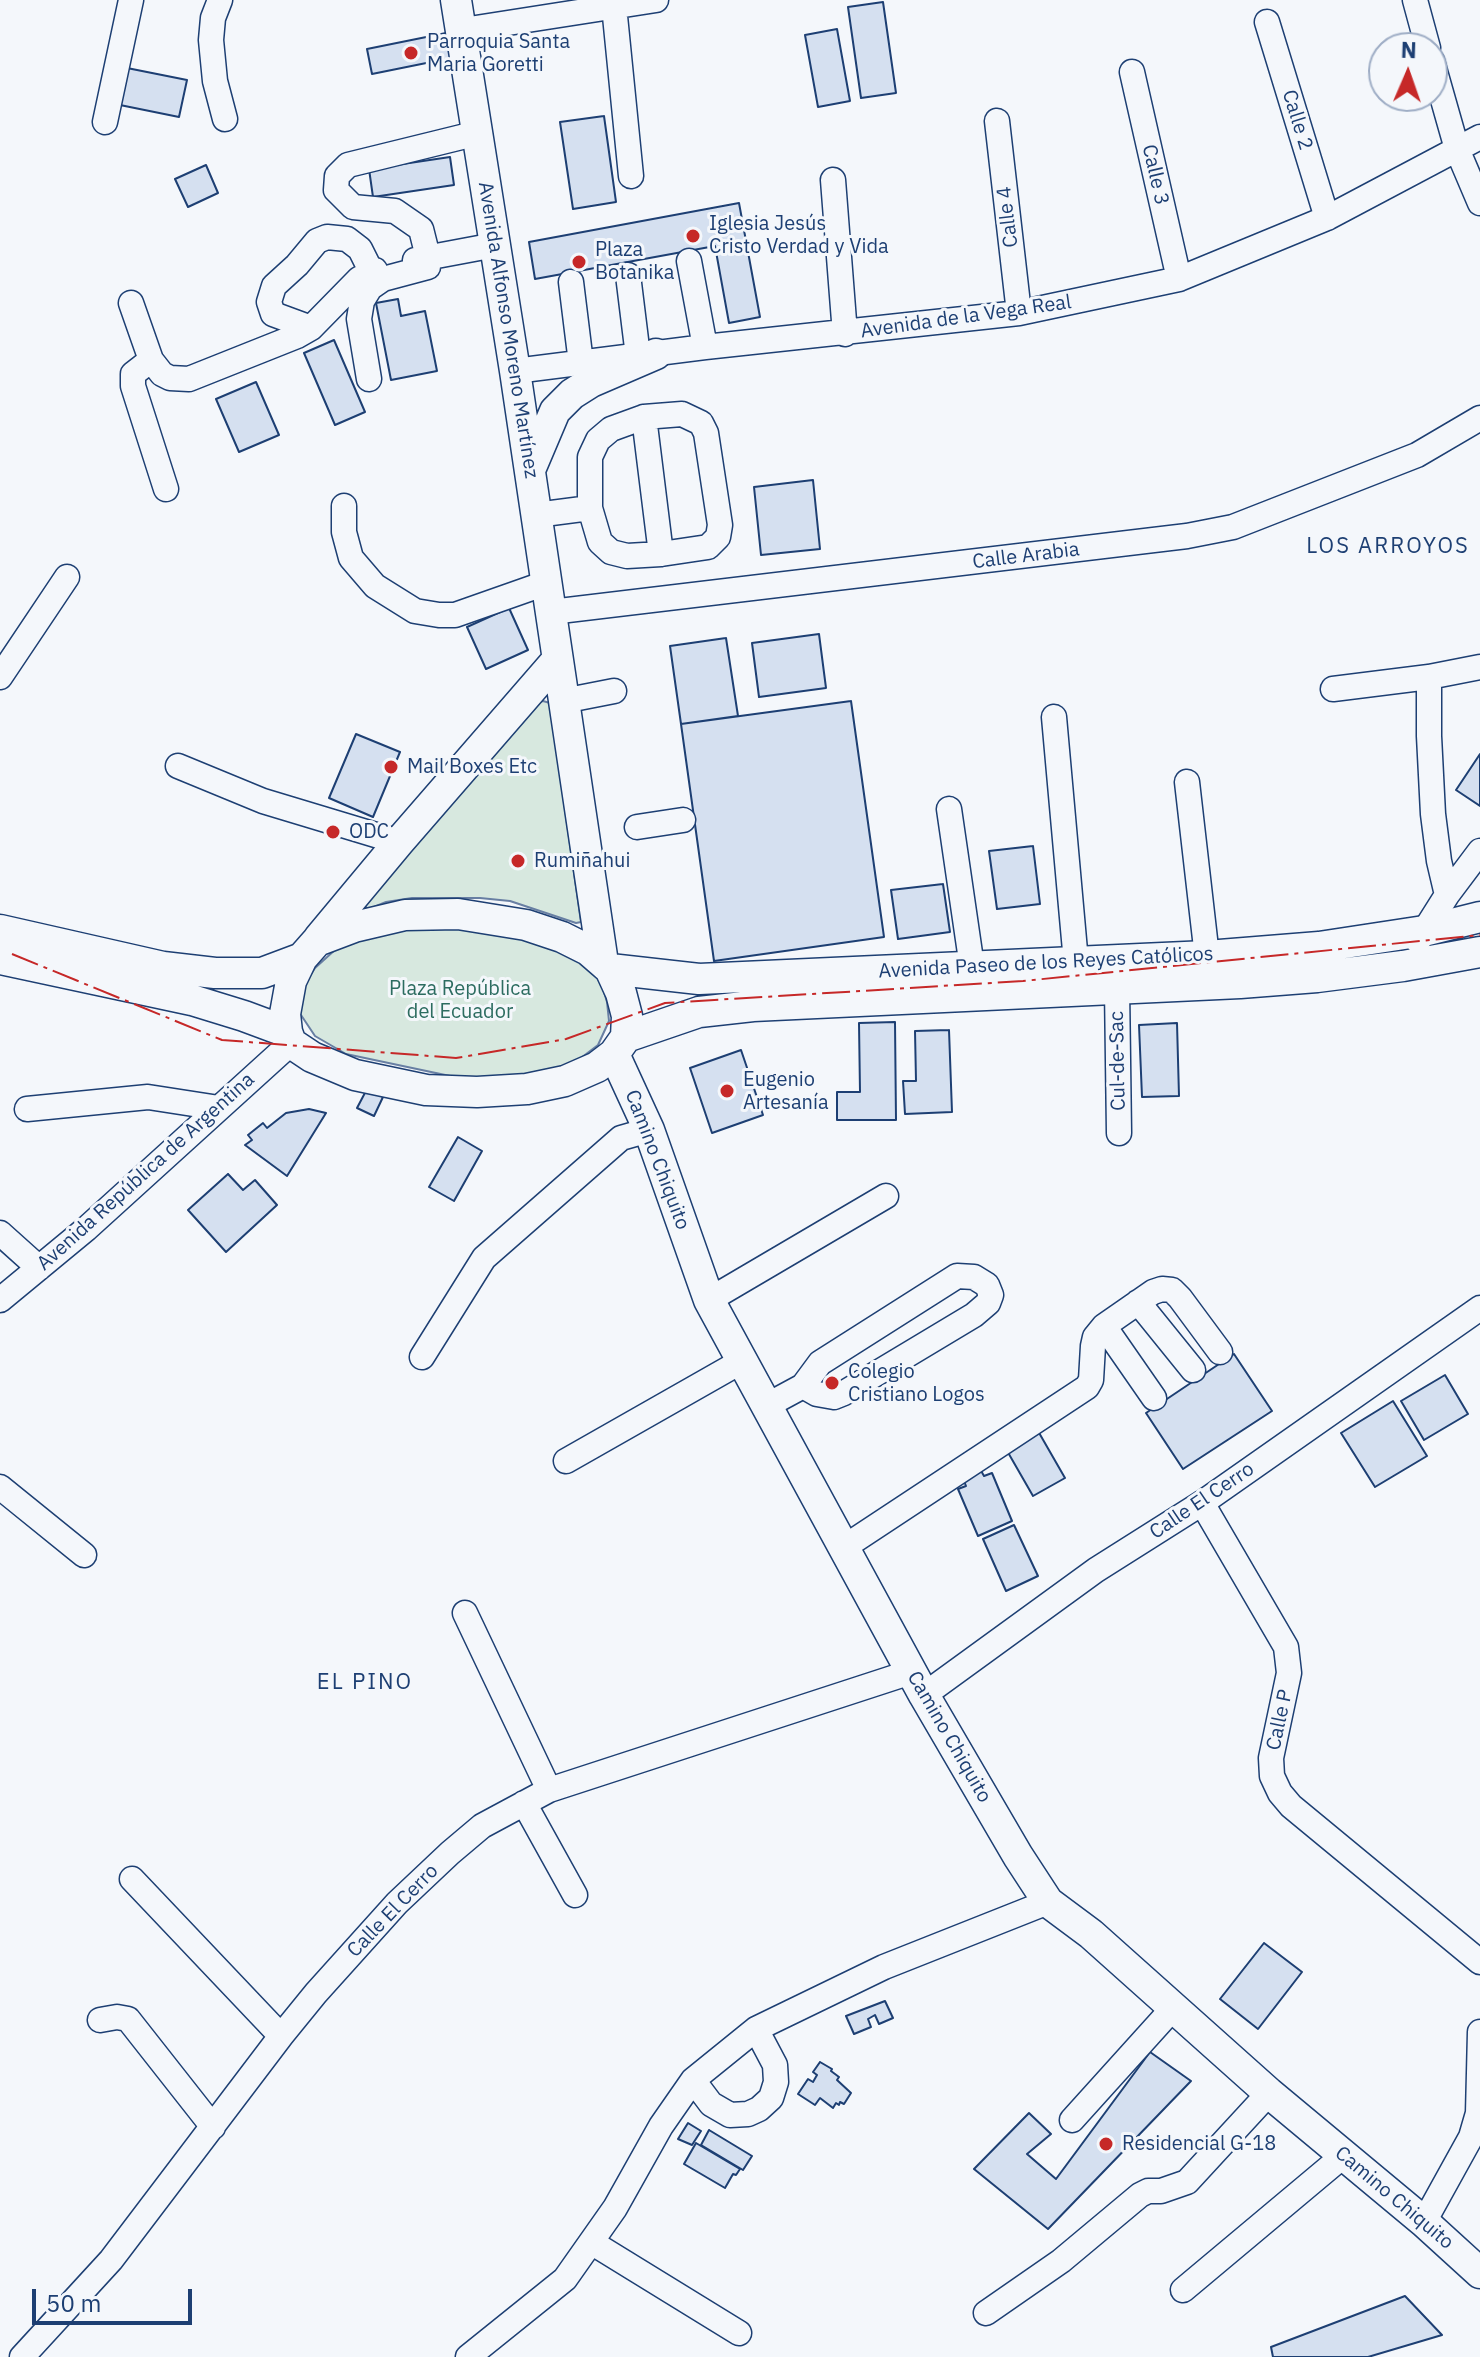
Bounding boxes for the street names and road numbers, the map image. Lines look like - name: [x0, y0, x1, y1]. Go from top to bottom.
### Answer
- street label: Calle 2: [1277, 87, 1317, 153]
- street label: Calle 3: [1136, 142, 1174, 208]
- street label: Avenida Alfonso Moreno Martínez: [473, 180, 543, 480]
- street label: Calle 4: [992, 185, 1024, 249]
- street label: Avenida de la Vega Real: [859, 290, 1073, 344]
- street label: Calle Arabia: [971, 538, 1081, 574]
- street label: Avenida Paseo de los Reyes Católicos: [878, 942, 1214, 984]
- street label: Cul-de-Sac: [1105, 1011, 1131, 1111]
- street label: Avenida República de Argentina: [32, 1068, 260, 1276]
- street label: Camino Chiquito: [619, 1087, 695, 1233]
- street label: Calle El Cerro: [1145, 1457, 1259, 1545]
- street label: Camino Chiquito: [902, 1667, 996, 1807]
- street label: Calle P: [1262, 1687, 1298, 1753]
- street label: Calle El Cerro: [342, 1859, 444, 1963]
- street label: Camino Chiquito: [1330, 2141, 1458, 2255]

